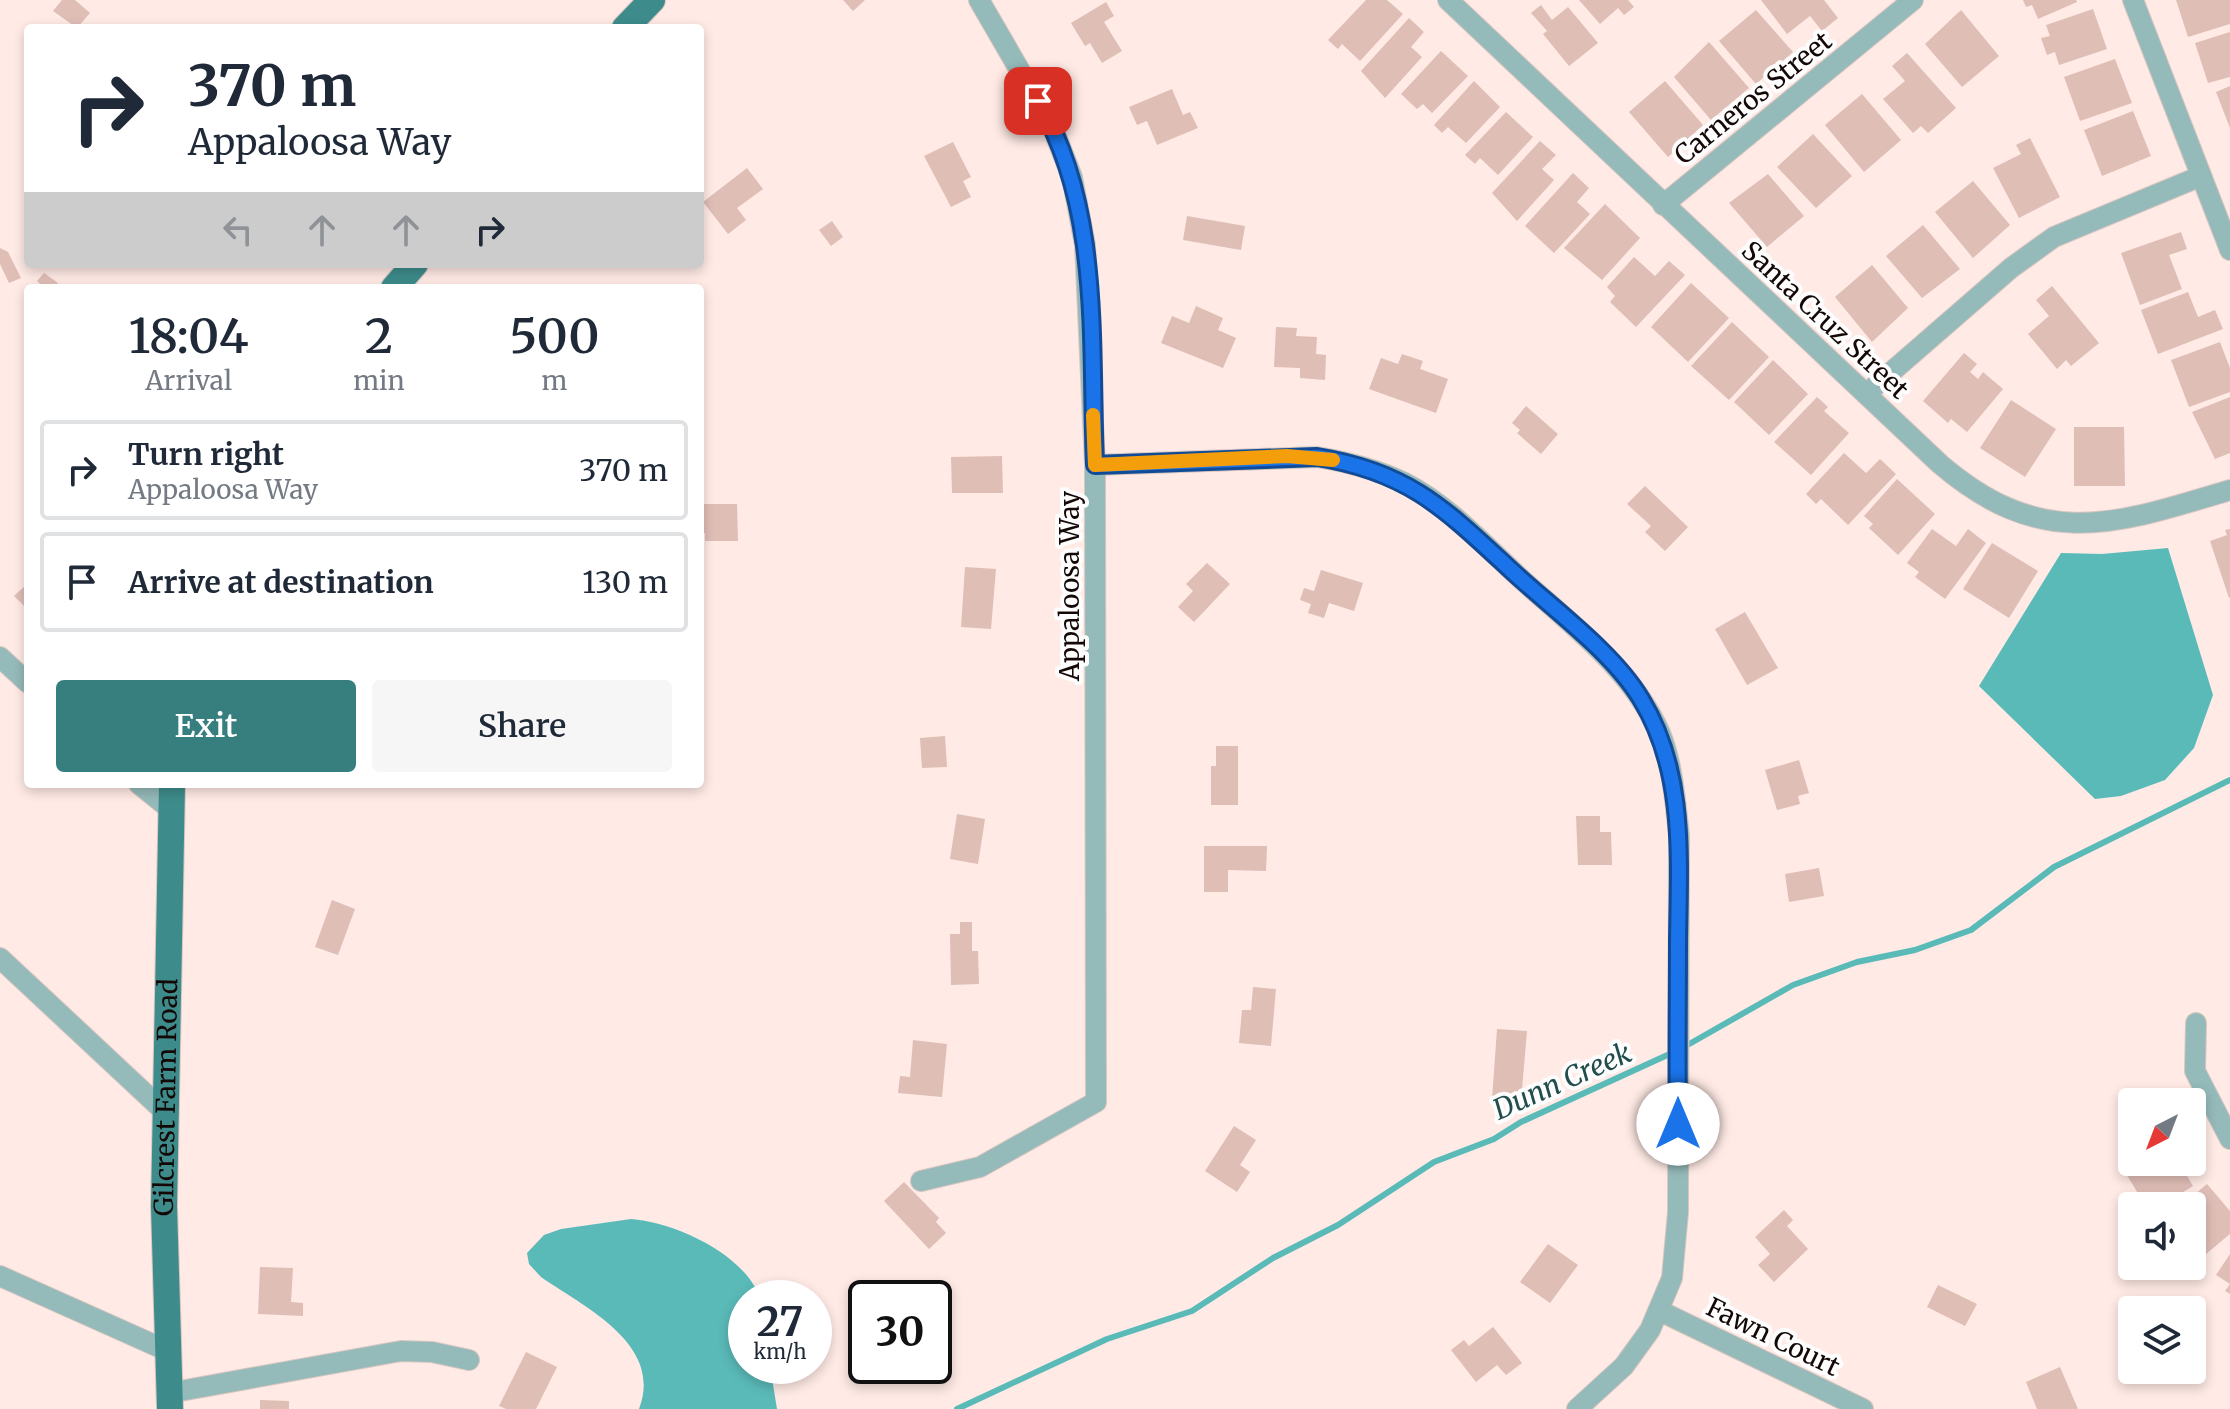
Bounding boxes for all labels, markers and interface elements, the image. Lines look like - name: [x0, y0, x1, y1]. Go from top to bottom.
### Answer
- street label: Carneros Street: [1667, 24, 1838, 171]
- text: 370 m: [188, 51, 356, 121]
- icon: right: [56, 56, 160, 160]
- pin: [1004, 67, 1072, 135]
- icon: arrive: [1016, 79, 1060, 123]
- text: Appaloosa Way: [188, 120, 451, 165]
- icon: left: [216, 208, 260, 252]
- icon: ahead: [300, 208, 344, 252]
- icon: ahead: [384, 208, 428, 252]
- icon: right: [468, 208, 512, 252]
- street label: Santa Cruz Street: [1735, 234, 1916, 405]
- text: 18:04: [129, 306, 249, 366]
- text: 2: [365, 306, 393, 366]
- text: 500: [509, 306, 599, 366]
- text: Arrival: [145, 364, 232, 397]
- text: min: [353, 364, 405, 397]
- text: m: [541, 364, 567, 397]
- text: Turn right: [128, 435, 284, 473]
- icon: right: [60, 448, 104, 492]
- text: 370 m: [579, 451, 668, 489]
- text: Appaloosa Way: [128, 473, 318, 506]
- street label: Appaloosa Way: [1053, 490, 1086, 682]
- icon: arrive: [60, 560, 104, 604]
- text: Arrive at destination: [128, 563, 434, 601]
- text: 130 m: [582, 563, 668, 601]
- button: Exit: [56, 680, 356, 772]
- button: Share: [372, 680, 672, 772]
- street label: Gilcrest Farm Road: [147, 978, 184, 1216]
- water label: Dunn Creek: [1486, 1035, 1637, 1128]
- position arrow: [1636, 1082, 1720, 1166]
- north arrow: [2118, 1088, 2206, 1176]
- map controls: [2118, 1088, 2206, 1384]
- button: sound: [2118, 1192, 2206, 1280]
- speed limit sign: 30: [848, 1280, 952, 1384]
- street label: Fawn Court: [1701, 1290, 1845, 1383]
- button: layers: [2118, 1296, 2206, 1384]
- text: 27: [757, 1297, 803, 1347]
- text: km/h: [754, 1339, 806, 1364]

